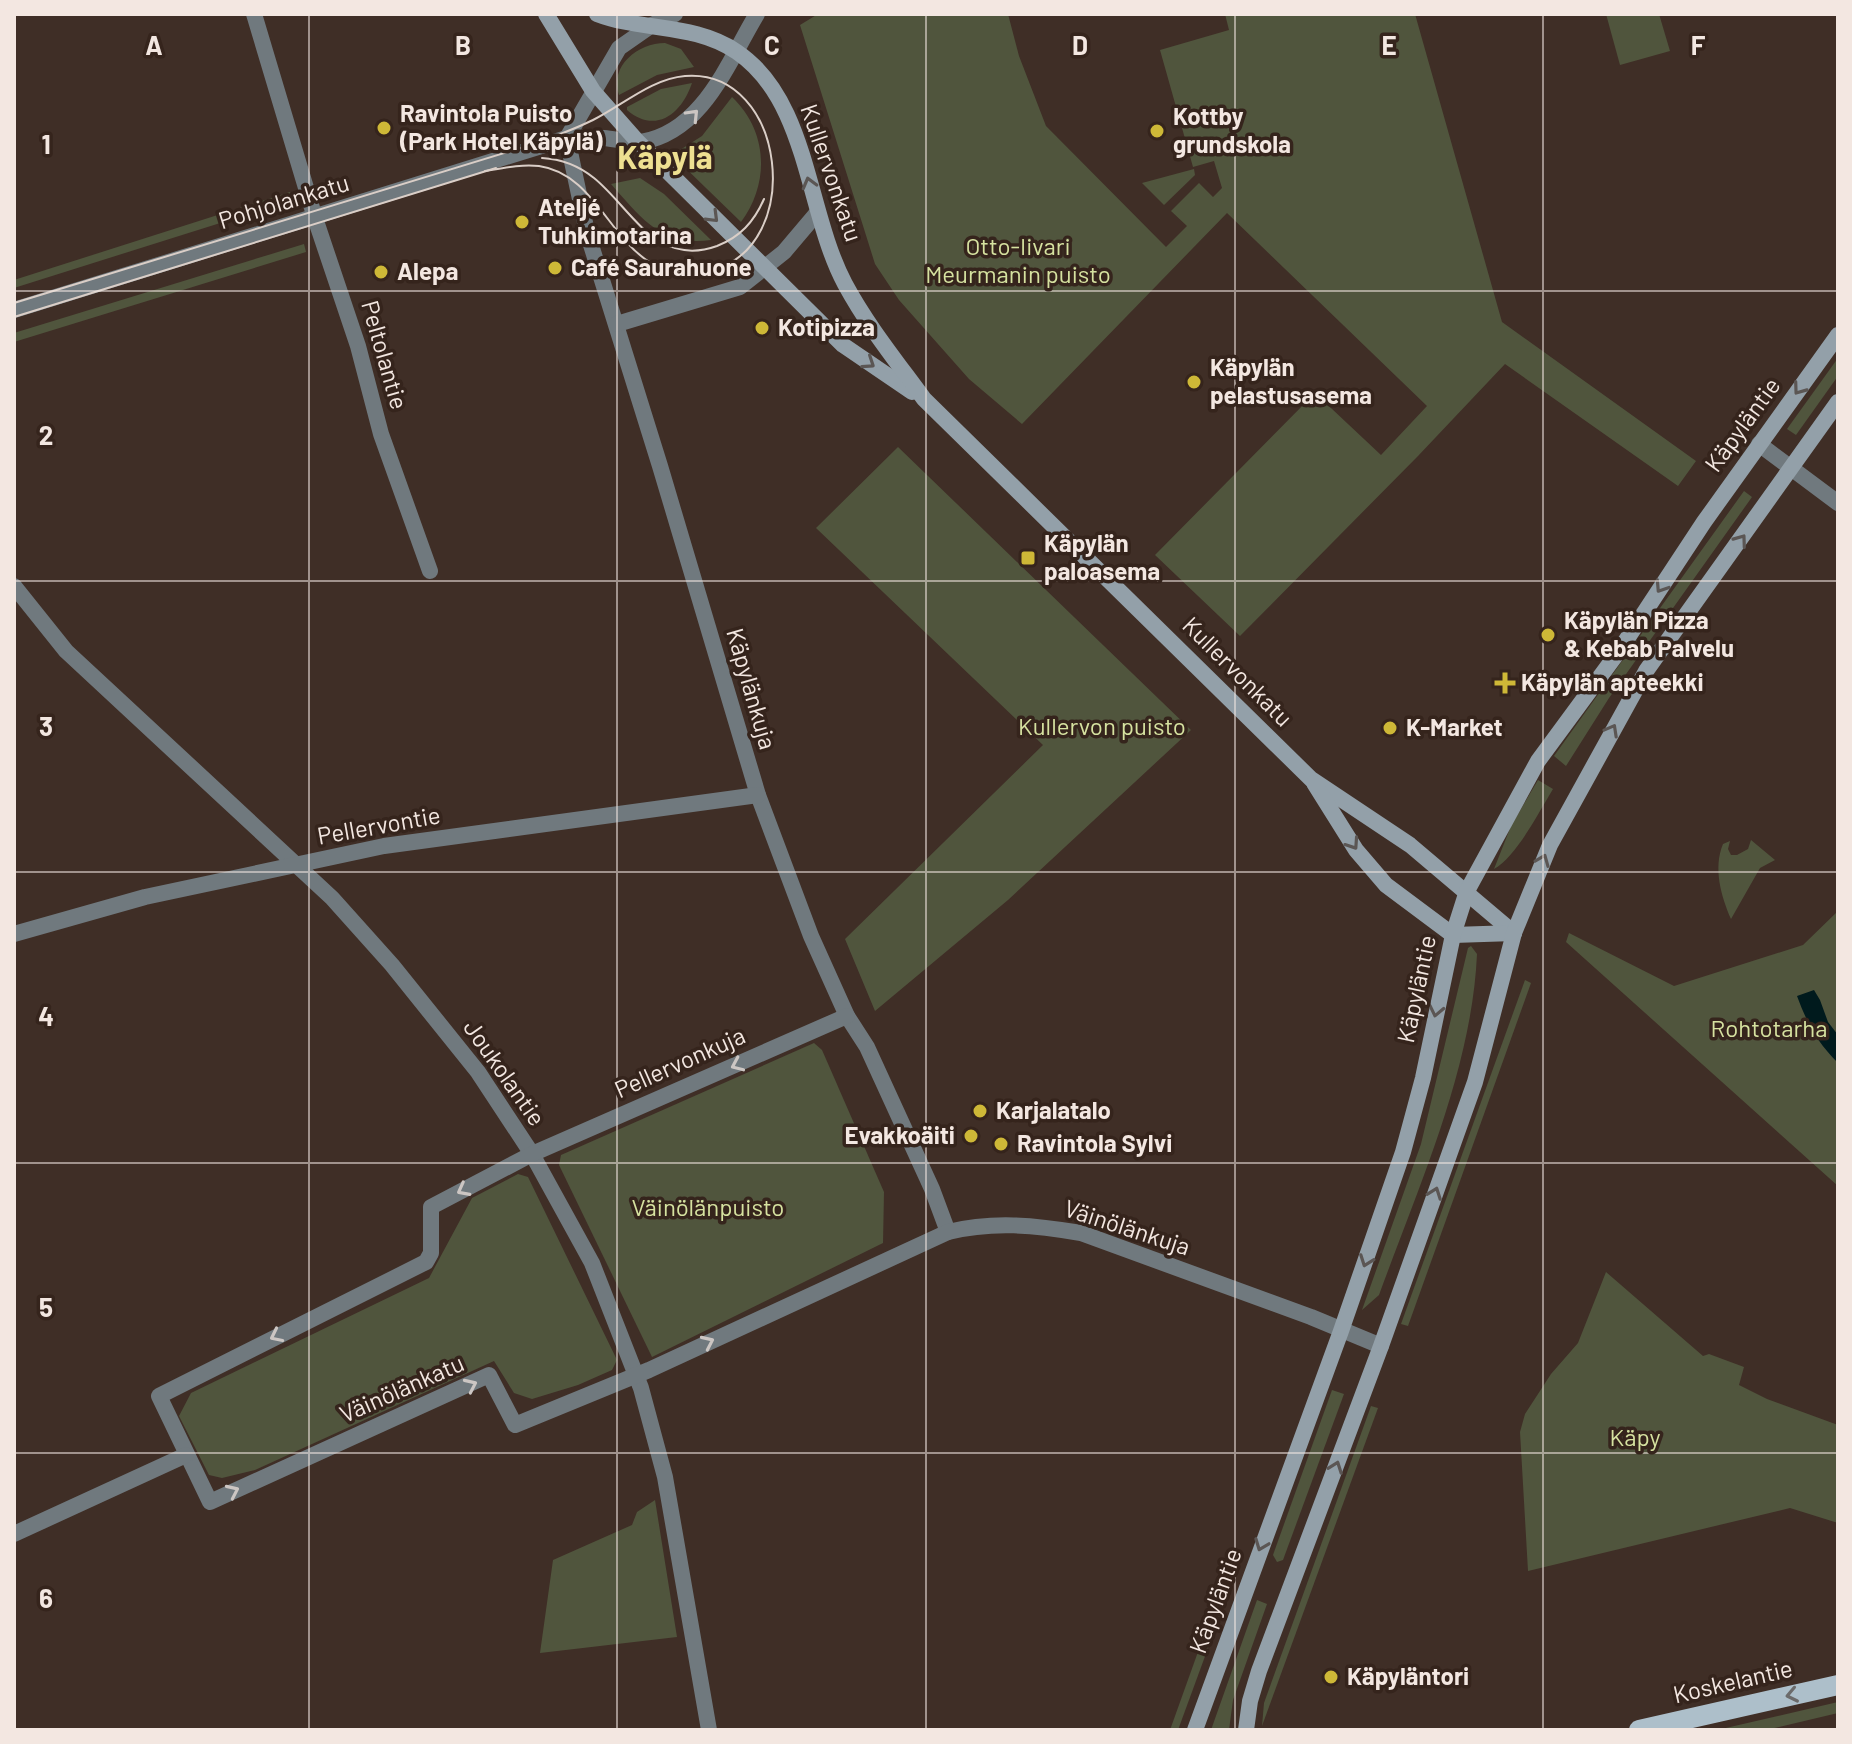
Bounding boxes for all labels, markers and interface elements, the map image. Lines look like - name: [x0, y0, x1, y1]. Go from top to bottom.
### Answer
- text: A: [145, 29, 163, 60]
- text: B: [455, 29, 471, 60]
- text: C: [764, 29, 780, 60]
- text: D: [1072, 29, 1088, 60]
- text: E: [1381, 29, 1397, 60]
- text: F: [1691, 29, 1706, 60]
- place label: Ravintola Puisto (Park Hotel Käpylä): [399, 98, 603, 155]
- street label: Kullervonkatu: [795, 100, 869, 245]
- place label: Kottby grundskola: [1173, 101, 1291, 158]
- one-way arrow: [683, 110, 698, 124]
- marker: Ravintola Puisto (Park Hotel Käpylä): [375, 119, 393, 137]
- marker: Kottby grundskola: [1148, 122, 1166, 140]
- text: 1: [41, 128, 51, 159]
- district label: Käpylä: [617, 137, 713, 175]
- street label: Pohjolankatu: [215, 167, 352, 234]
- one-way arrow: [802, 176, 818, 190]
- place label: Ateljé Tuhkimotarina: [538, 192, 692, 249]
- one-way arrow: [704, 208, 718, 222]
- marker: Ateljé Tuhkimotarina: [513, 213, 531, 231]
- park label: Otto-Iivari Meurmanin puisto: [925, 231, 1111, 288]
- place label: Café Saurahuone: [571, 252, 752, 281]
- place label: Alepa: [397, 256, 458, 285]
- marker: Café Saurahuone: [546, 259, 564, 277]
- marker: Alepa: [372, 263, 390, 281]
- street label: Peltolantie: [356, 297, 415, 412]
- place label: Kotipizza: [778, 312, 875, 341]
- marker: Kotipizza: [753, 319, 771, 337]
- place label: Käpylän pelastusasema: [1210, 352, 1372, 409]
- one-way arrow: [860, 353, 874, 368]
- street label: Käpyläntie: [1698, 371, 1786, 477]
- marker: Käpylän pelastusasema: [1185, 373, 1203, 391]
- one-way arrow: [1794, 381, 1808, 395]
- text: 2: [39, 419, 53, 450]
- place label: Käpylän paloasema: [1044, 528, 1160, 585]
- one-way arrow: [1731, 534, 1746, 548]
- marker: Käpylän paloasema: [1019, 549, 1037, 567]
- one-way arrow: [1655, 578, 1670, 593]
- place label: Käpylän Pizza & Kebab Palvelu: [1564, 605, 1734, 662]
- street label: Kullervonkatu: [1177, 610, 1299, 732]
- street label: Käpylänkuja: [721, 625, 784, 753]
- marker: Käpylän Pizza & Kebab Palvelu: [1539, 626, 1557, 644]
- place label: Käpylän apteekki: [1521, 667, 1704, 696]
- marker: Käpylän apteekki: [1496, 674, 1514, 692]
- text: 3: [39, 710, 53, 741]
- park label: Kullervon puisto: [1018, 711, 1186, 740]
- place label: K-Market: [1406, 712, 1503, 741]
- marker: K-Market: [1381, 719, 1399, 737]
- one-way arrow: [1603, 724, 1618, 738]
- street label: Pellervontie: [315, 799, 443, 850]
- one-way arrow: [1343, 836, 1358, 850]
- one-way arrow: [1533, 854, 1550, 868]
- street label: Käpyläntie: [1390, 932, 1441, 1045]
- text: 4: [38, 1000, 54, 1031]
- one-way arrow: [1428, 1004, 1445, 1018]
- park label: Rohtotarha: [1711, 1013, 1827, 1042]
- street label: Joukolantie: [458, 1014, 552, 1131]
- street label: Pellervonkuja: [610, 1020, 749, 1103]
- one-way arrow: [730, 1055, 745, 1071]
- place label: Karjalatalo: [996, 1095, 1111, 1124]
- marker: Karjalatalo: [971, 1102, 989, 1120]
- place label: Evakkoäiti: [845, 1120, 955, 1149]
- marker: Evakkoäiti: [962, 1127, 980, 1145]
- place label: Ravintola Sylvi: [1017, 1128, 1172, 1157]
- marker: Ravintola Sylvi: [992, 1135, 1010, 1153]
- one-way arrow: [457, 1181, 472, 1196]
- one-way arrow: [1426, 1187, 1442, 1201]
- park label: Väinölänpuisto: [632, 1192, 784, 1221]
- street label: Väinölänkuja: [1061, 1193, 1194, 1261]
- one-way arrow: [1359, 1253, 1376, 1267]
- text: 5: [39, 1291, 53, 1322]
- one-way arrow: [269, 1326, 284, 1342]
- one-way arrow: [700, 1336, 714, 1352]
- street label: Väinölänkatu: [335, 1347, 468, 1428]
- one-way arrow: [462, 1379, 477, 1395]
- park label: Käpy: [1610, 1422, 1661, 1451]
- one-way arrow: [1326, 1461, 1343, 1475]
- one-way arrow: [225, 1485, 240, 1501]
- one-way arrow: [1255, 1538, 1271, 1552]
- street label: Käpyläntie: [1182, 1544, 1247, 1657]
- text: 6: [39, 1582, 53, 1613]
- street label: Koskelantie: [1670, 1653, 1795, 1708]
- place label: Käpyläntori: [1347, 1661, 1469, 1690]
- marker: Käpyläntori: [1322, 1668, 1340, 1686]
- one-way arrow: [1786, 1686, 1800, 1703]

